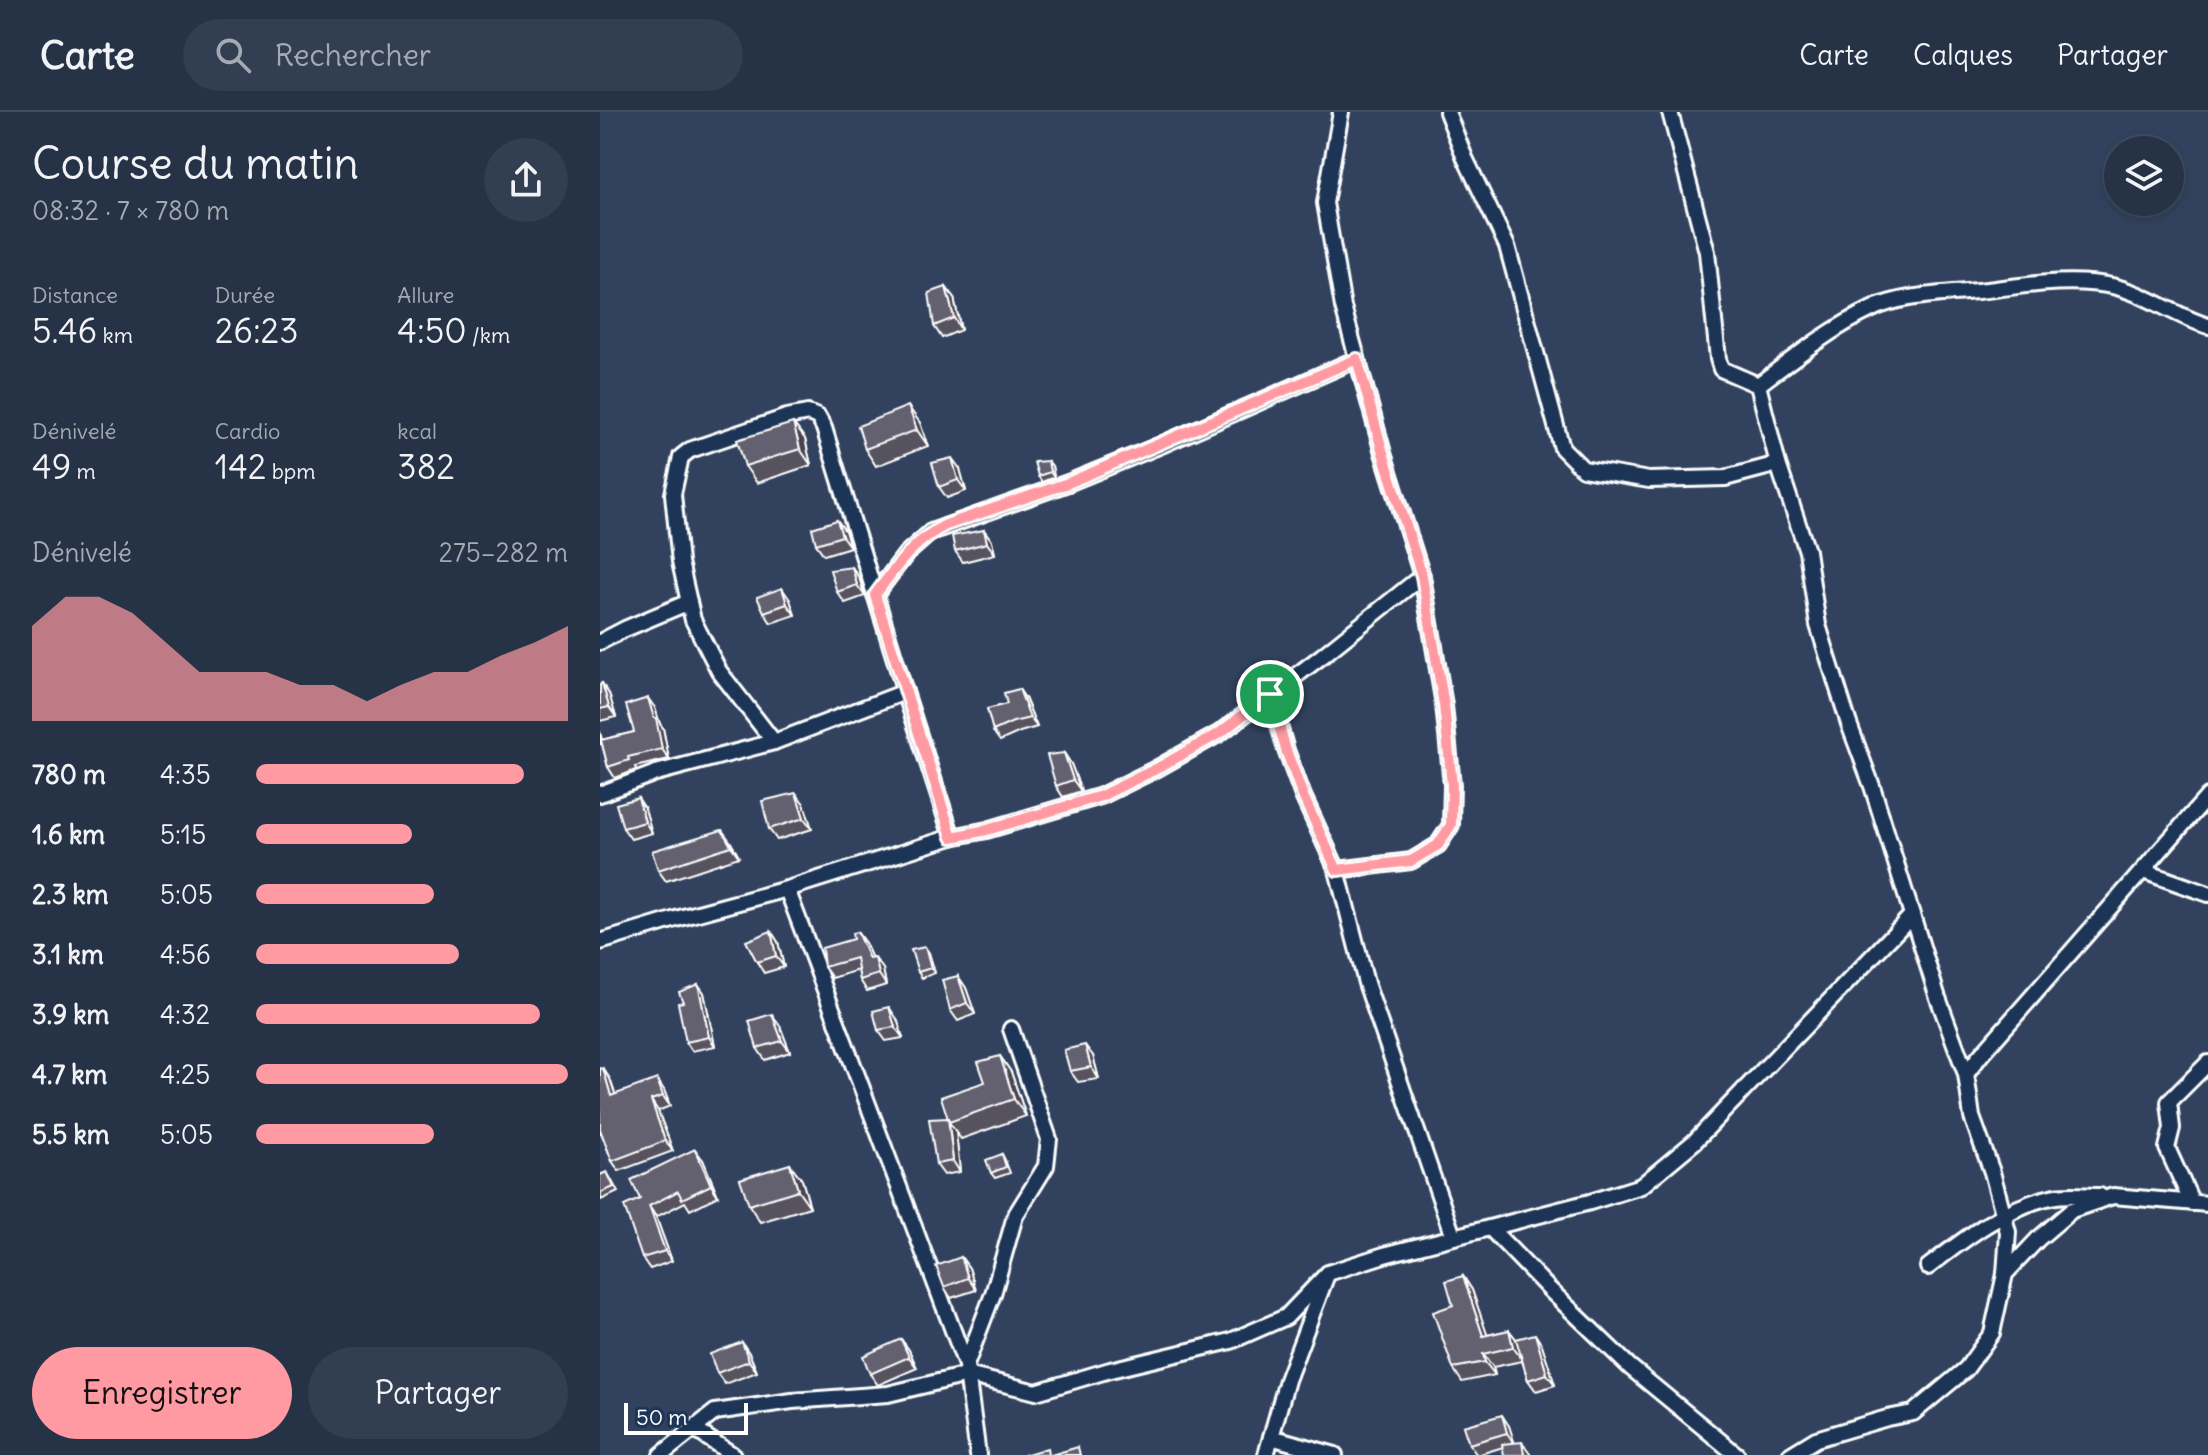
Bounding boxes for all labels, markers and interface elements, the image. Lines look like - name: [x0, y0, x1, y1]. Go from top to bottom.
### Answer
- search box: [183, 19, 743, 91]
- text: Carte: [40, 32, 135, 79]
- icon: search: [211, 33, 255, 77]
- text: Rechercher: [275, 36, 431, 74]
- text: Carte: [1799, 37, 1869, 73]
- text: Calques: [1913, 37, 2013, 73]
- text: Partager: [2057, 37, 2168, 73]
- text: Course du matin: [32, 136, 359, 191]
- map controls: [2104, 136, 2184, 216]
- button: layers: [2104, 136, 2184, 216]
- button: share: [484, 138, 568, 222]
- text: 08:32 · 7 × 780 m: [32, 194, 229, 227]
- text: Distance: [32, 281, 118, 309]
- text: Durée: [215, 281, 275, 309]
- text: Allure: [397, 281, 454, 309]
- text: 5.46: [32, 309, 97, 352]
- text: 26:23: [215, 309, 299, 352]
- text: 4:50: [397, 309, 467, 352]
- text: km: [97, 321, 133, 349]
- text: /km: [467, 321, 510, 349]
- text: Dénivelé: [32, 417, 116, 445]
- text: Cardio: [215, 417, 280, 445]
- text: kcal: [397, 417, 437, 445]
- text: 49: [32, 445, 71, 488]
- text: 142: [215, 445, 266, 488]
- text: 382: [397, 445, 455, 488]
- text: m: [71, 457, 96, 485]
- text: bpm: [266, 457, 316, 485]
- text: Dénivelé: [32, 536, 132, 569]
- text: 275–282 m: [439, 536, 568, 569]
- pin: [1236, 660, 1304, 728]
- icon: arrive: [1248, 672, 1292, 716]
- text: 780 m: [32, 758, 106, 791]
- text: 4:35: [160, 758, 211, 791]
- text: 1.6 km: [32, 818, 105, 851]
- text: 5:15: [160, 818, 206, 851]
- text: 2.3 km: [32, 878, 109, 911]
- text: 5:05: [160, 878, 213, 911]
- text: 3.1 km: [32, 938, 104, 971]
- text: 4:56: [160, 938, 211, 971]
- text: 3.9 km: [32, 998, 109, 1031]
- text: 4:32: [160, 998, 210, 1031]
- text: 4.7 km: [32, 1058, 107, 1091]
- text: 4:25: [160, 1058, 210, 1091]
- text: 5.5 km: [32, 1118, 110, 1151]
- text: 5:05: [160, 1118, 213, 1151]
- button: Enregistrer: [32, 1347, 292, 1439]
- button: Partager: [308, 1347, 568, 1439]
- scale bar: [624, 1399, 748, 1435]
- text: 50 m: [636, 1403, 688, 1431]

